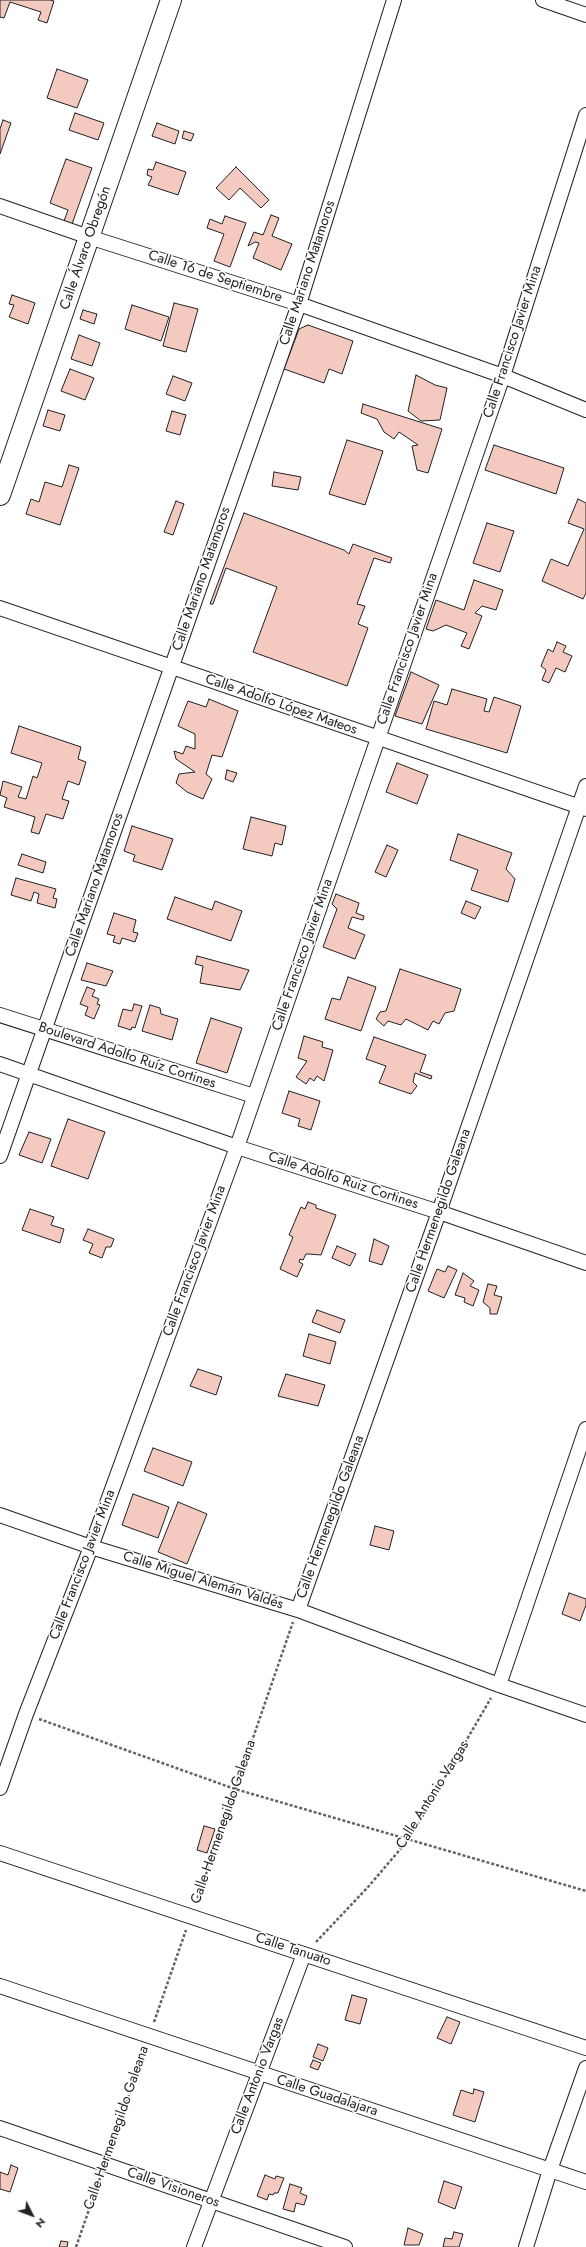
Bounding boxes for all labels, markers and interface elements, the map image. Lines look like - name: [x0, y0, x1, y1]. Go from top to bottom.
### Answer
- street label: Calle Álvaro Obregón: [57, 184, 115, 312]
- street label: Calle Mariano Matamoros: [277, 198, 339, 348]
- street label: Calle 16 de Septiembre: [146, 247, 284, 307]
- street label: Calle Francisco Javier Mina: [480, 264, 546, 420]
- street label: Calle Mariano Matamoros: [169, 505, 235, 653]
- street label: Calle Francisco Javier Mina: [374, 571, 442, 727]
- street label: Calle Adolfo López Mateos: [203, 671, 359, 739]
- street label: Calle Mariano Matamoros: [62, 811, 128, 959]
- street label: Calle Francisco Javier Mina: [269, 877, 337, 1033]
- street label: Boulevard Adolfo Ruíz Cortines: [36, 1019, 218, 1093]
- street label: Calle Hermenegildo Galeana: [403, 1127, 475, 1295]
- street label: Calle Adolfo Ruiz Cortines: [266, 1149, 420, 1213]
- street label: Calle Francisco Javier Mina: [160, 1183, 230, 1339]
- street label: Calle Hermenegildo Galeana: [294, 1433, 368, 1601]
- street label: Calle Francisco Javier Mina: [47, 1488, 119, 1642]
- street label: Calle Miguel Alemán Valdés: [121, 1549, 285, 1613]
- street label: Calle Hermenegildo Galeana: [188, 1738, 260, 1906]
- street label: Calle Antonio Vargas: [393, 1738, 473, 1852]
- street label: Calle Tanuato: [253, 1930, 333, 1970]
- street label: Calle Antonio Vargas: [228, 2015, 288, 2137]
- street label: Calle Hermenegildo Galeana: [81, 2044, 153, 2212]
- street label: Calle Guadalajara: [274, 2072, 380, 2120]
- street label: Calle Visioneros: [125, 2164, 221, 2212]
- north arrow: [12, 2195, 52, 2235]
- text: N: [32, 2214, 50, 2232]

